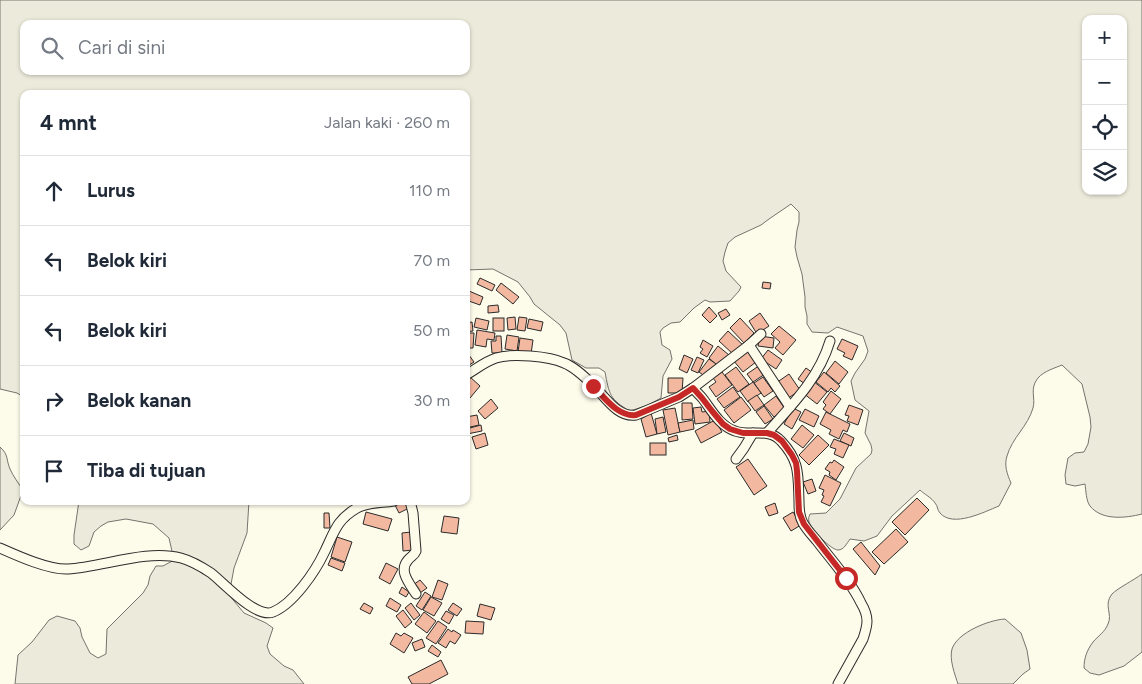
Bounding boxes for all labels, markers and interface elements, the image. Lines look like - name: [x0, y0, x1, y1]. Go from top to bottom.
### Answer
- map controls: [1082, 15, 1127, 195]
- button: +: [1082, 15, 1127, 60]
- search box: [20, 20, 470, 75]
- icon: search: [38, 34, 66, 62]
- text: Cari di sini: [78, 36, 165, 59]
- button: −: [1082, 60, 1127, 105]
- button: locate: [1082, 105, 1127, 150]
- text: 4 mnt: [40, 110, 97, 135]
- text: Jalan kaki · 260 m: [324, 113, 450, 132]
- button: layers: [1082, 150, 1127, 195]
- icon: ahead: [40, 177, 68, 205]
- text: Lurus: [87, 179, 135, 202]
- text: 110 m: [409, 181, 450, 200]
- icon: left: [40, 247, 68, 275]
- text: Belok kiri: [87, 249, 167, 272]
- text: 70 m: [414, 251, 450, 270]
- icon: left: [40, 317, 68, 345]
- text: Belok kiri: [87, 319, 167, 342]
- text: 50 m: [413, 321, 450, 340]
- route end: [582, 375, 605, 398]
- icon: right: [40, 387, 68, 415]
- text: Belok kanan: [87, 389, 191, 412]
- text: 30 m: [413, 391, 450, 410]
- icon: arrive: [40, 457, 68, 485]
- text: Tiba di tujuan: [87, 459, 206, 482]
- route start: [835, 567, 858, 590]

